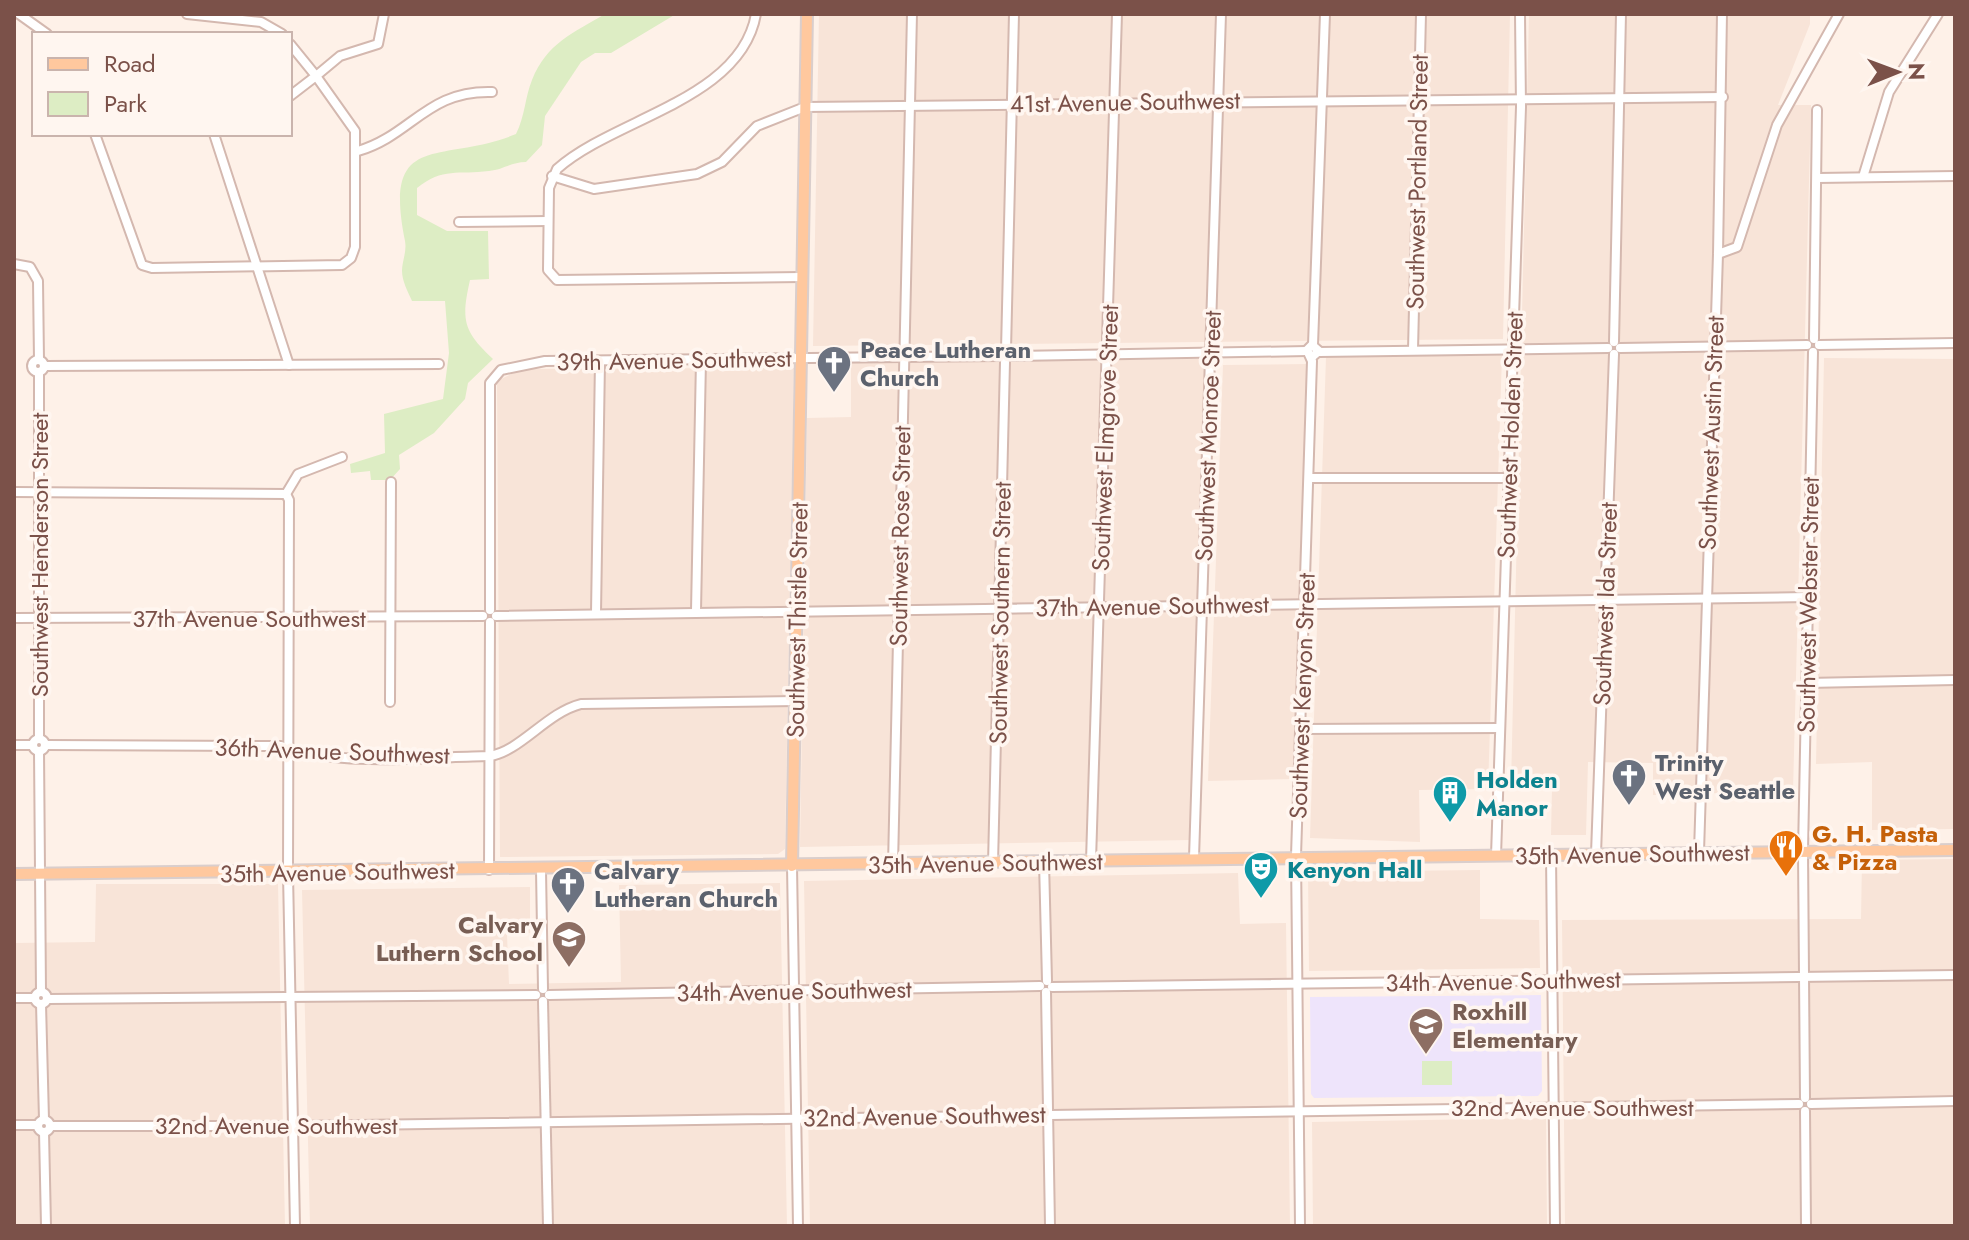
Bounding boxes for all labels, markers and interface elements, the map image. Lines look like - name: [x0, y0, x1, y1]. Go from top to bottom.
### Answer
- legend: [32, 32, 292, 136]
- north arrow: [1857, 32, 1937, 112]
- text: Road: [104, 46, 156, 81]
- street label: Southwest Portland Street: [1397, 54, 1437, 310]
- text: N: [1901, 63, 1933, 81]
- street label: 41st Avenue Southwest: [1010, 82, 1241, 122]
- text: Park: [104, 86, 147, 121]
- street label: Southwest Elmgrove Street: [1083, 304, 1127, 572]
- street label: Southwest Monroe Street: [1186, 310, 1230, 562]
- street label: Southwest Holden Street: [1488, 311, 1532, 559]
- street label: Southwest Austin Street: [1689, 315, 1733, 551]
- place label: Peace Lutheran Church: [860, 332, 1031, 395]
- street label: 39th Avenue Southwest: [556, 340, 792, 380]
- church icon: Peace Lutheran Church: [815, 344, 853, 394]
- street label: Southwest Henderson Street: [22, 413, 57, 697]
- street label: Southwest Rose Street: [881, 425, 919, 647]
- street label: Southwest Webster Street: [1788, 476, 1828, 733]
- street label: Southwest Southern Street: [980, 481, 1020, 745]
- street label: Southwest Ida Street: [1584, 501, 1626, 706]
- street label: Southwest Thistle Street: [777, 502, 817, 738]
- street label: Southwest Kenyon Street: [1280, 572, 1324, 820]
- street label: 37th Avenue Southwest: [1035, 586, 1269, 626]
- street label: 37th Avenue Southwest: [132, 601, 366, 636]
- street label: 36th Avenue Southwest: [214, 729, 450, 773]
- place label: Trinity West Seattle: [1655, 745, 1795, 808]
- church icon: Trinity West Seattle: [1610, 757, 1648, 807]
- place label: Holden Manor: [1476, 762, 1558, 825]
- building icon: Holden Manor: [1431, 774, 1469, 824]
- place label: G. H. Pasta & Pizza: [1812, 816, 1938, 879]
- restaurant icon: G. H. Pasta & Pizza: [1767, 828, 1805, 878]
- street label: 35th Avenue Southwest: [1514, 834, 1750, 874]
- street label: 35th Avenue Southwest: [867, 843, 1103, 883]
- theatre icon: Kenyon Hall: [1242, 850, 1280, 900]
- street label: 35th Avenue Southwest: [219, 852, 455, 892]
- place label: Kenyon Hall: [1287, 852, 1423, 887]
- place label: Calvary Lutheran Church: [594, 853, 778, 916]
- church icon: Calvary Lutheran Church: [549, 865, 587, 915]
- place label: Calvary Luthern School: [376, 907, 543, 970]
- school or university icon: Calvary Luthern School: [550, 919, 588, 969]
- street label: 34th Avenue Southwest: [1385, 961, 1621, 1001]
- street label: 34th Avenue Southwest: [676, 971, 912, 1011]
- place label: Roxhill Elementary: [1452, 994, 1578, 1057]
- school or university icon: Roxhill Elementary: [1407, 1006, 1445, 1056]
- street label: 32nd Avenue Southwest: [1450, 1090, 1694, 1125]
- street label: 32nd Avenue Southwest: [802, 1096, 1046, 1136]
- street label: 32nd Avenue Southwest: [154, 1108, 398, 1143]

